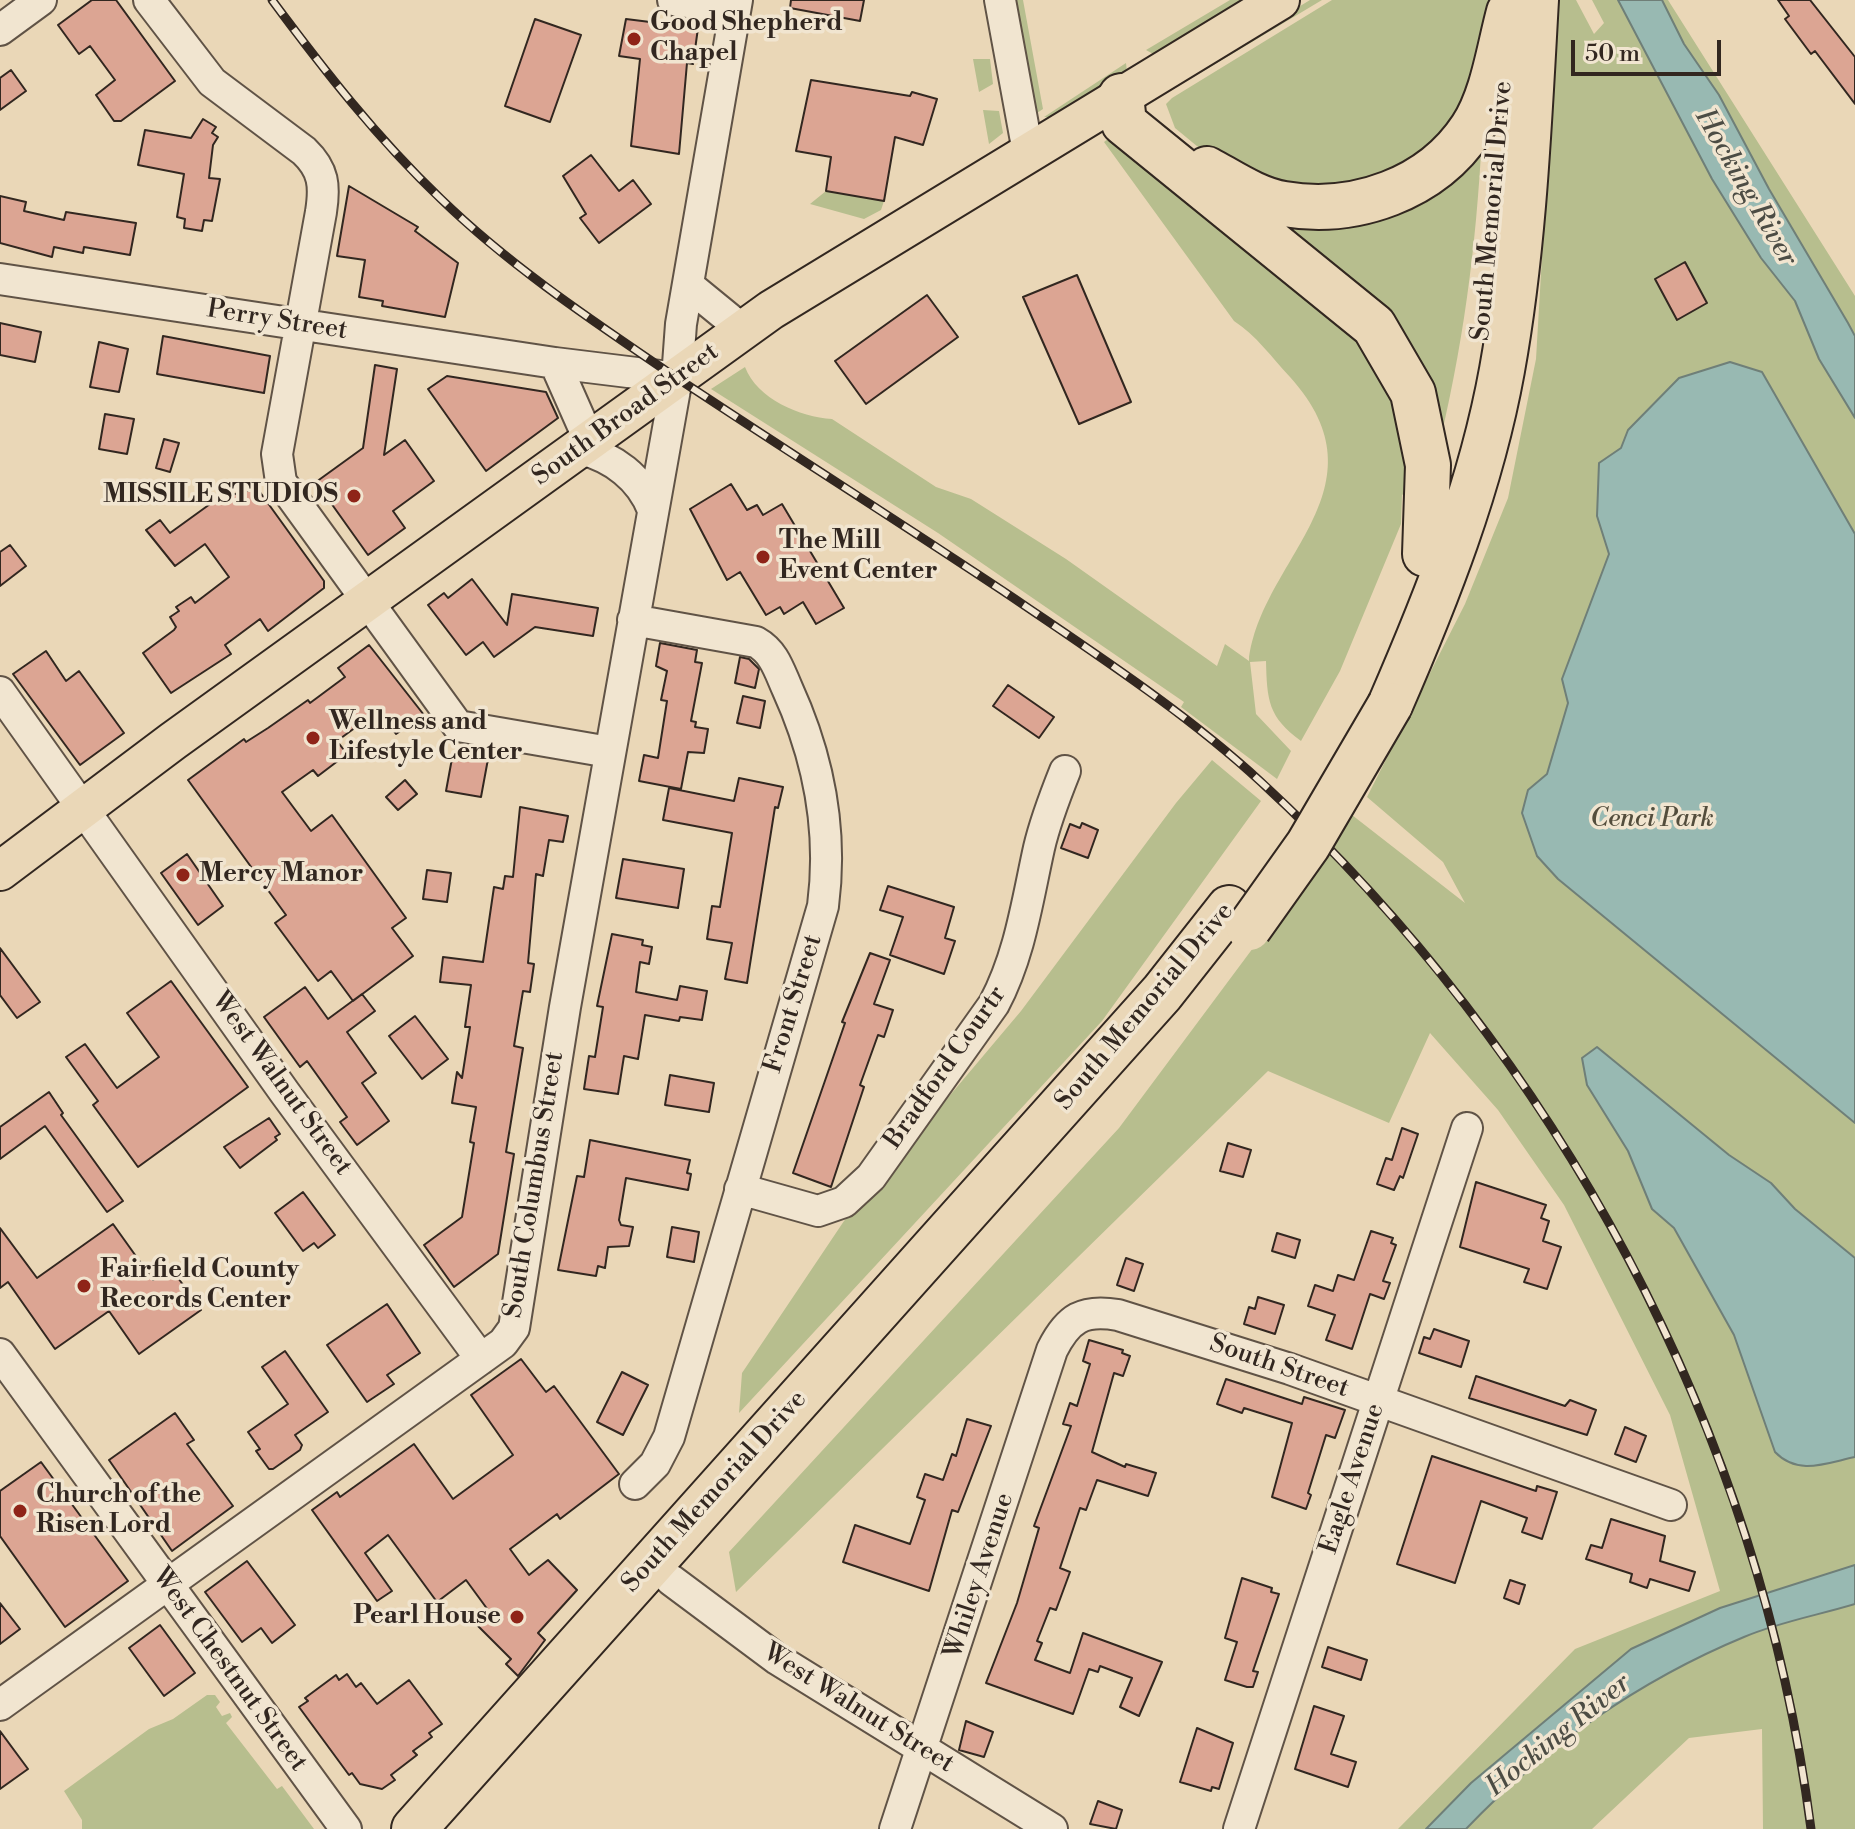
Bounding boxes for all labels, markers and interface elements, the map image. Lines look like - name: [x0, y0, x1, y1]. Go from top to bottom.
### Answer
- place label: Good Shepherd Chapel: [650, 8, 843, 70]
- scale bar: [1575, 24, 1725, 74]
- marker: Good Shepherd Chapel: [625, 30, 643, 48]
- text: 50 m: [1585, 39, 1640, 69]
- street label: South Memorial Drive: [1466, 80, 1520, 342]
- water label: Hocking River: [1686, 103, 1804, 273]
- street label: Perry Street: [205, 295, 349, 347]
- street label: South Broad Street: [527, 337, 725, 493]
- place label: MISSILE STUDIOS: [103, 480, 338, 512]
- marker: MISSILE STUDIOS: [345, 487, 363, 505]
- place label: The Mill Event Center: [779, 526, 938, 588]
- marker: The Mill Event Center: [754, 548, 772, 566]
- place label: Wellness and Lifestyle Center: [329, 707, 523, 768]
- marker: Wellness and Lifestyle Center: [304, 729, 322, 747]
- park label: Cenci Park: [1590, 804, 1714, 836]
- place label: Mercy Manor: [199, 859, 363, 891]
- marker: Mercy Manor: [174, 866, 192, 884]
- street label: South Memorial Drive: [1049, 897, 1241, 1117]
- street label: Front Street: [758, 931, 830, 1077]
- street label: Bradford Courtr: [878, 981, 1014, 1155]
- street label: West Walnut Street: [204, 986, 358, 1182]
- street label: South Columbus Street: [499, 1049, 571, 1321]
- place label: Fairfield County Records Center: [100, 1255, 299, 1316]
- marker: Fairfield County Records Center: [75, 1277, 93, 1295]
- street label: South Street: [1205, 1329, 1353, 1405]
- street label: South Memorial Drive: [616, 1385, 814, 1599]
- street label: Eagle Avenue: [1314, 1400, 1392, 1558]
- place label: Church of the Risen Lord: [36, 1480, 201, 1542]
- street label: Whiley Avenue: [939, 1489, 1021, 1663]
- marker: Church of the Risen Lord: [11, 1502, 29, 1520]
- street label: West Chestnut Street: [145, 1562, 313, 1778]
- place label: Pearl House: [353, 1601, 501, 1633]
- marker: Pearl House: [508, 1608, 526, 1626]
- street label: West Walnut Street: [757, 1638, 959, 1780]
- water label: Hocking River: [1480, 1667, 1638, 1805]

